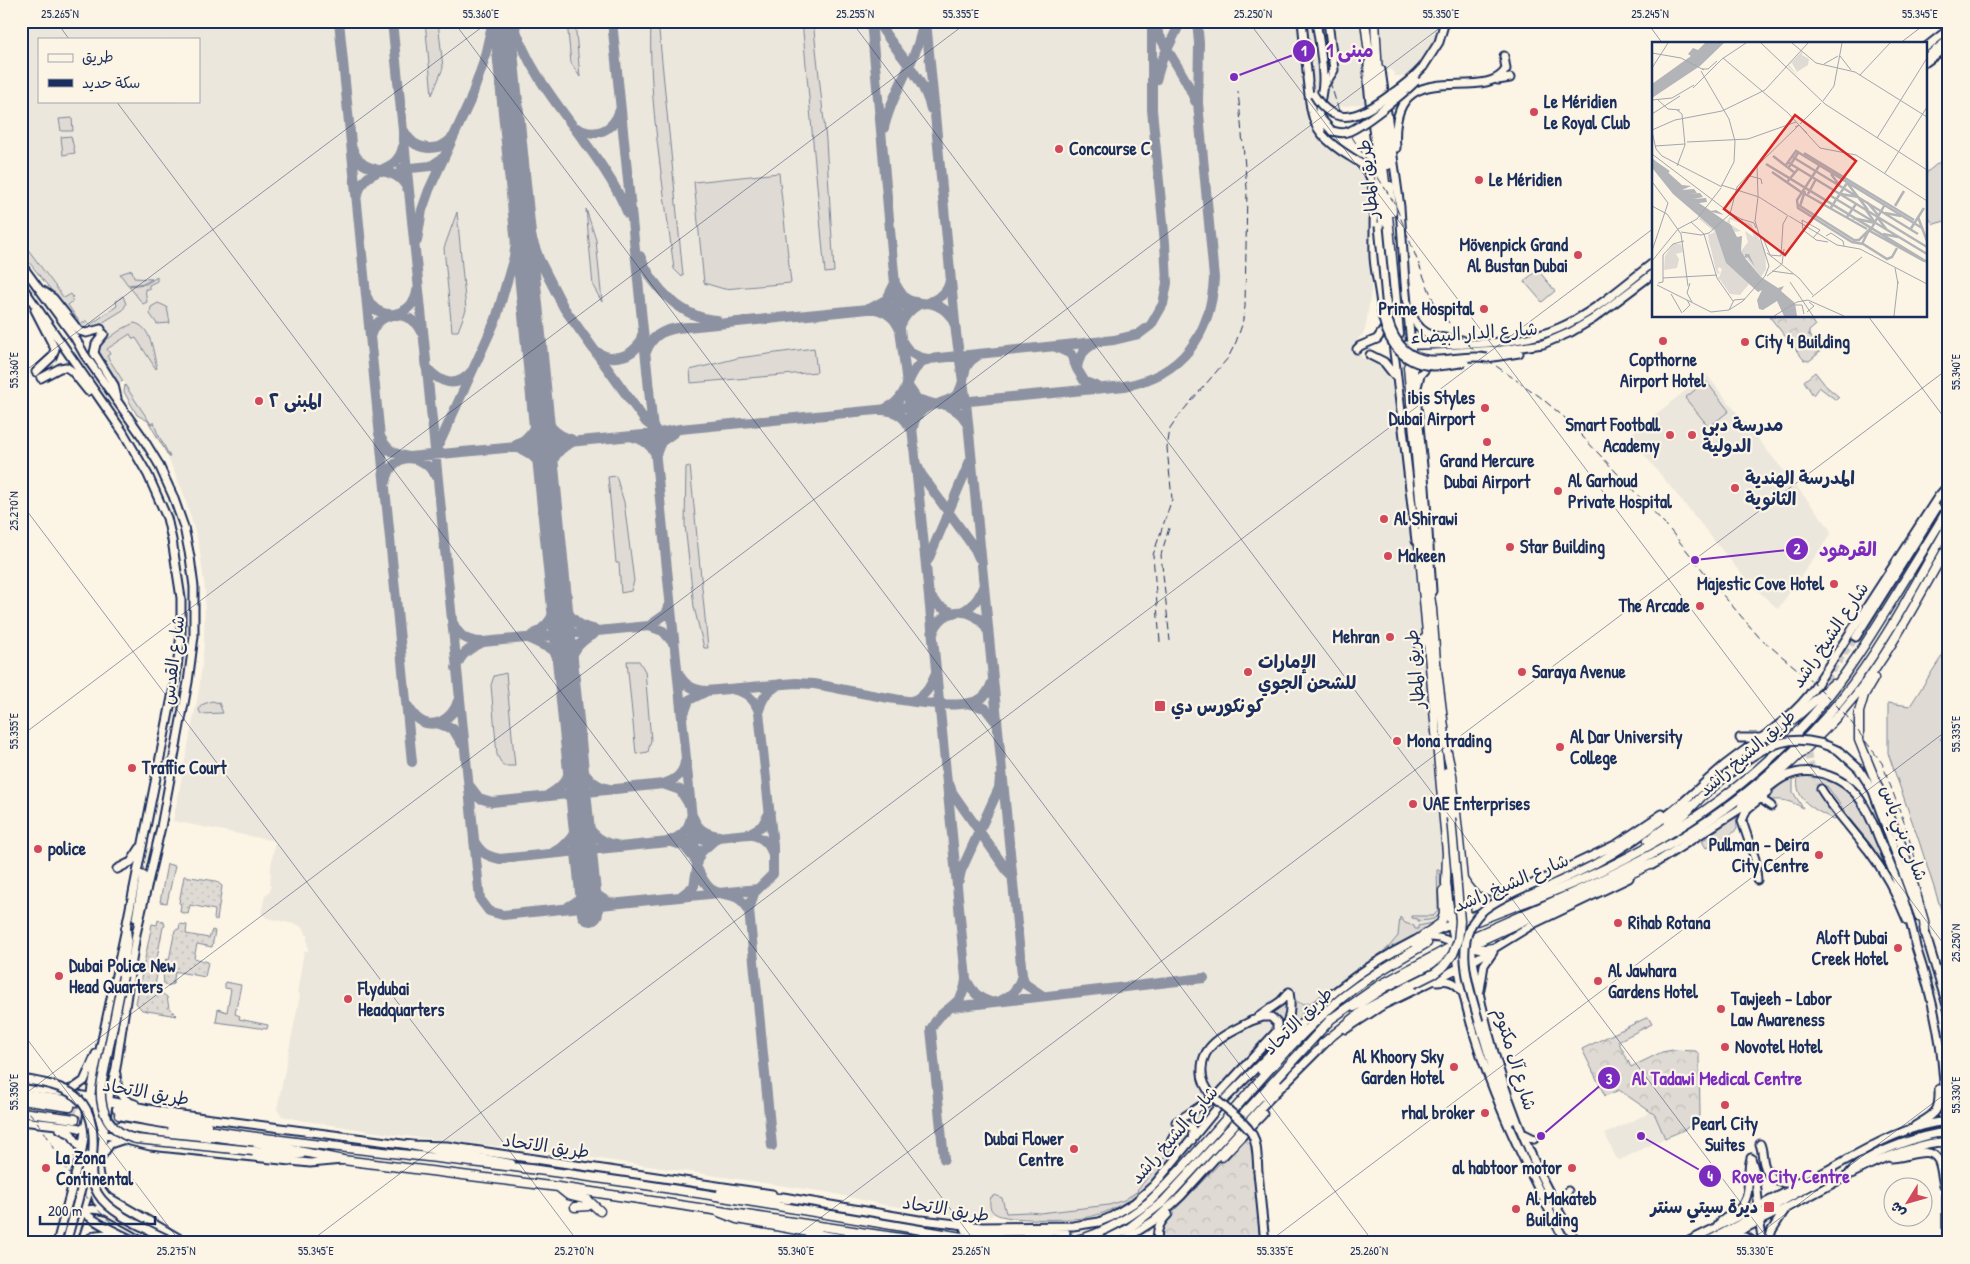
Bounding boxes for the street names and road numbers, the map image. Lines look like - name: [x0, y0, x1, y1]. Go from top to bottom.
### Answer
- street label: طريق المطار: [1351, 138, 1384, 222]
- street label: شارع الدار البيضاء: [1409, 316, 1539, 349]
- street label: شارع الشيخ راشد: [1785, 577, 1874, 693]
- street label: شارع القدس: [155, 614, 190, 706]
- street label: طريق المطار: [1399, 628, 1431, 712]
- street label: طريق الشيخ راشد: [1692, 703, 1801, 802]
- street label: شارع بني ياس: [1871, 781, 1934, 886]
- street label: شارع الشيخ راشد: [1449, 847, 1572, 918]
- street label: طريق الاتحاد: [1257, 981, 1338, 1060]
- street label: شارع آل مكتوم: [1486, 1004, 1543, 1114]
- street label: طريق الاتحاد: [101, 1072, 191, 1111]
- street label: شارع الشيخ راشد: [1124, 1080, 1223, 1189]
- street label: طريق الاتحاد: [501, 1127, 591, 1164]
- street label: طريق الاتحاد: [901, 1189, 991, 1228]

